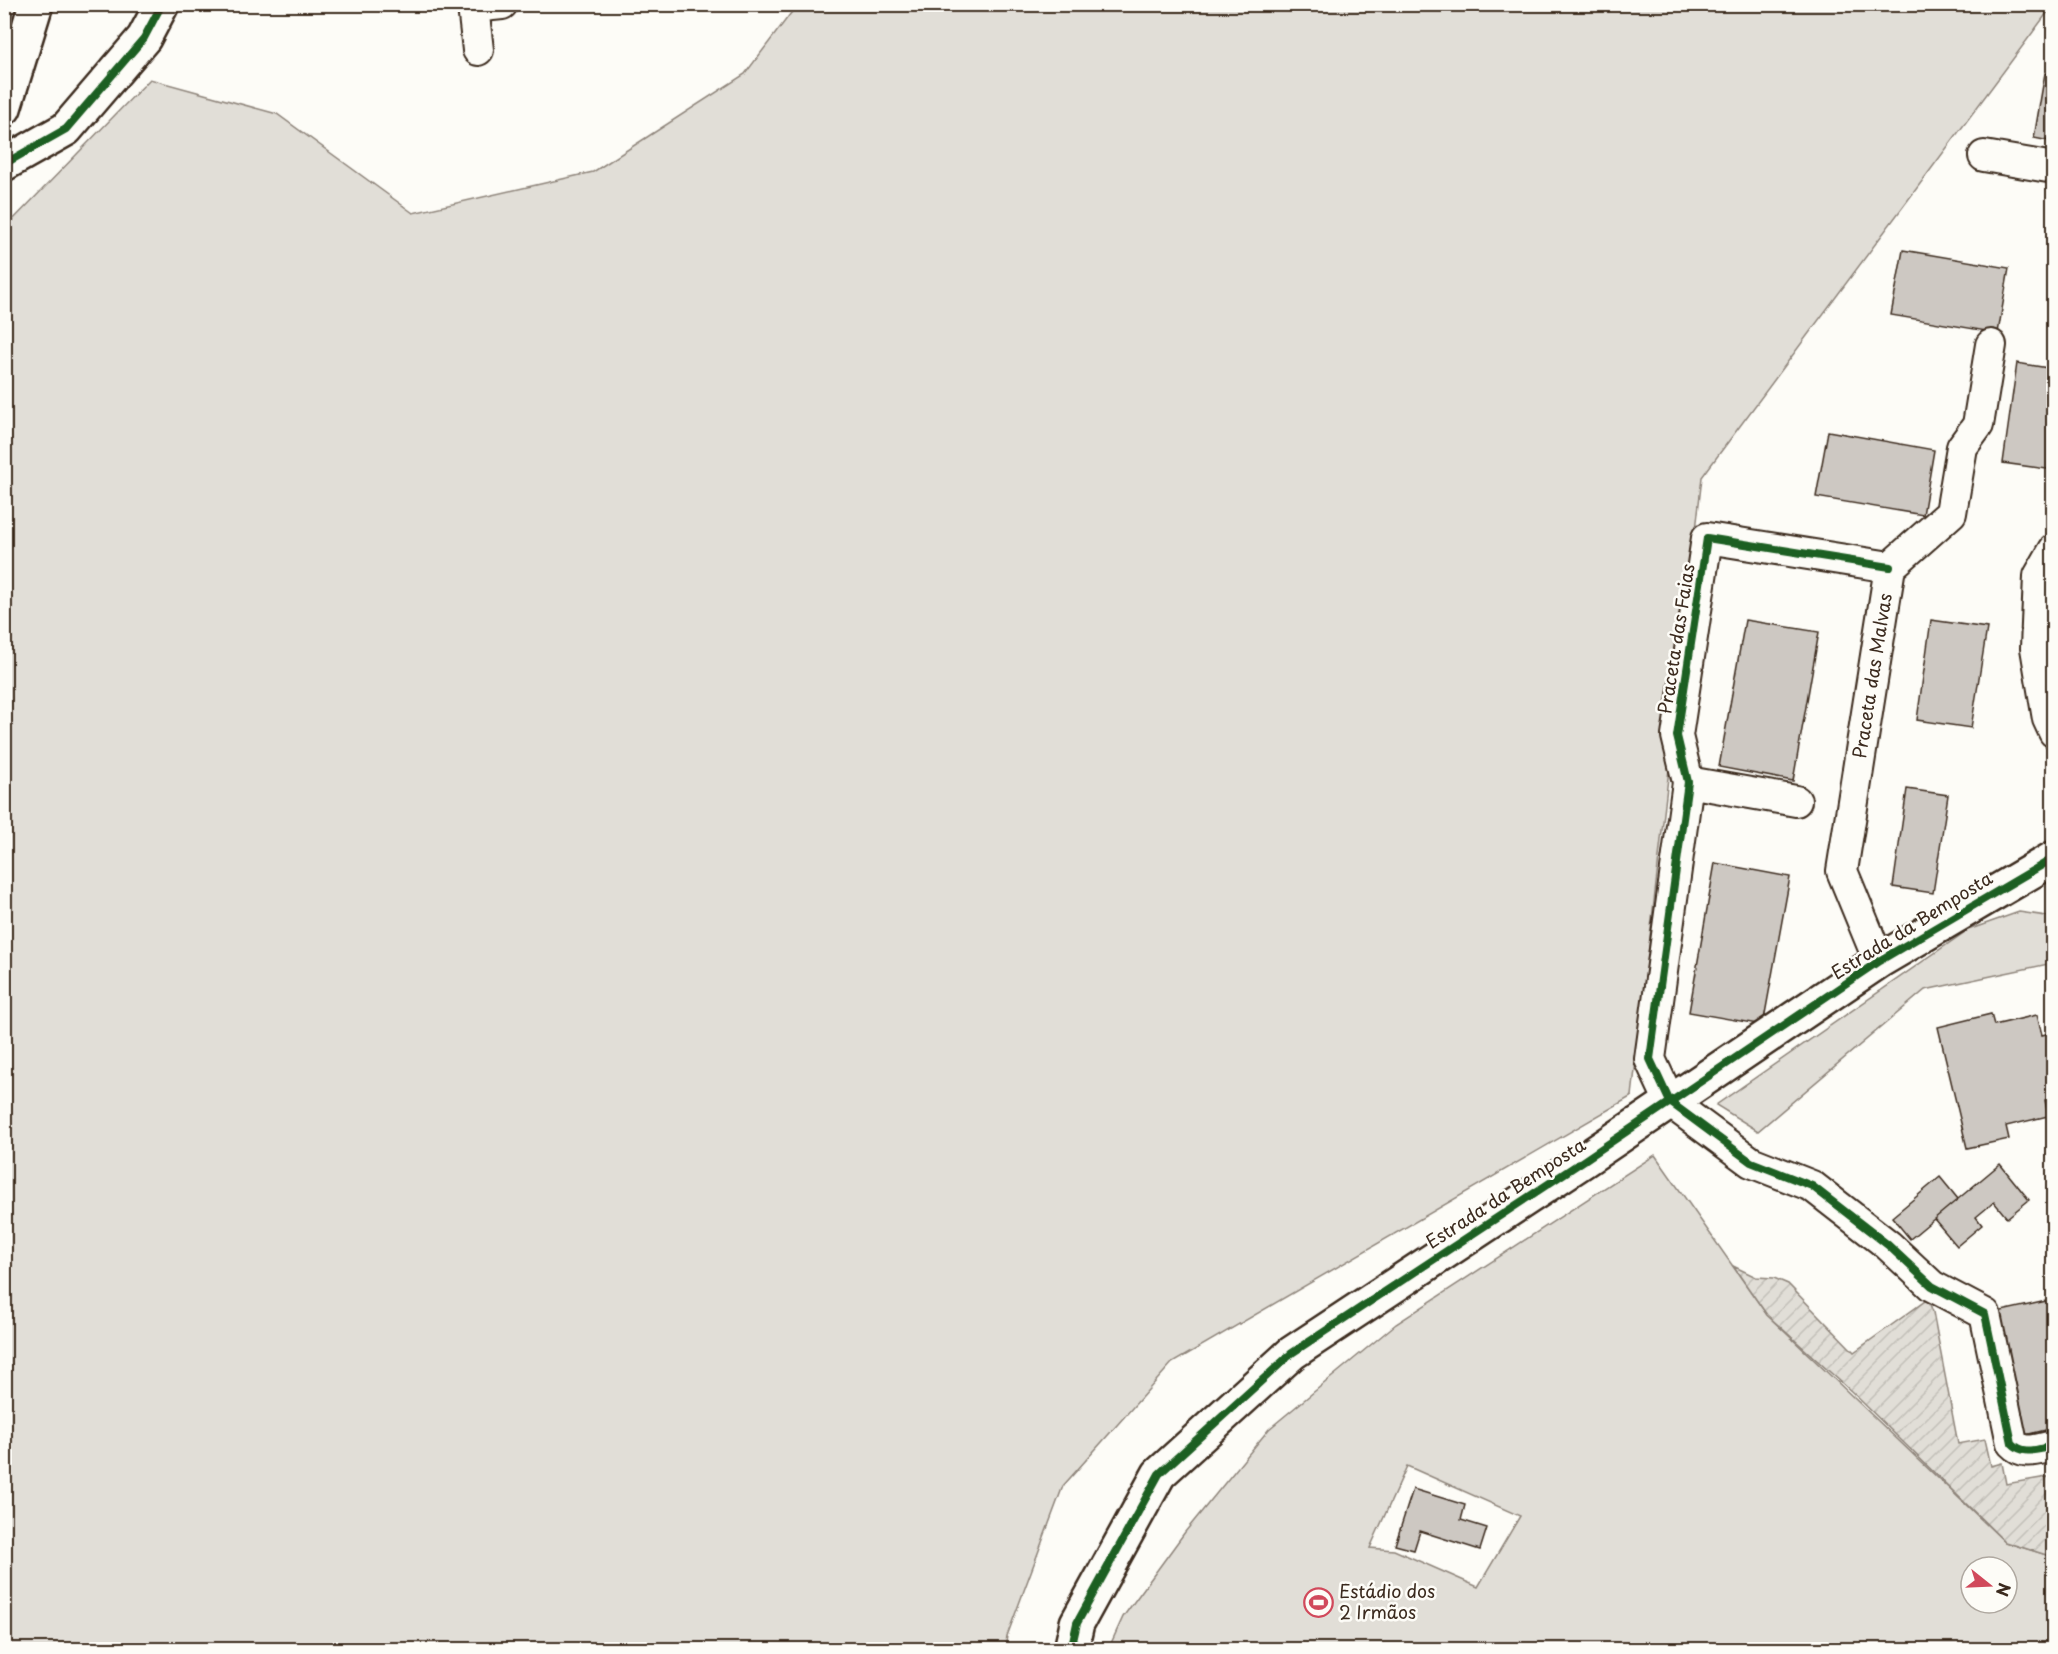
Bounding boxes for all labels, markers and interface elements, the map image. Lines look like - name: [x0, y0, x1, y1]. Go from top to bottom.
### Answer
- street label: Praceta das Faias: [1650, 562, 1701, 716]
- street label: Praceta das Malvas: [1845, 591, 1898, 760]
- street label: Estrada da Bemposta: [1825, 864, 1998, 985]
- street label: Estrada da Bemposta: [1420, 1130, 1591, 1255]
- north arrow: [1959, 1555, 2019, 1615]
- place label: Estádio dos 2 Irmãos: [1339, 1577, 1435, 1625]
- text: N: [1991, 1580, 2018, 1600]
- sports icon: Estádio dos 2 Irmãos: [1302, 1586, 1334, 1618]

